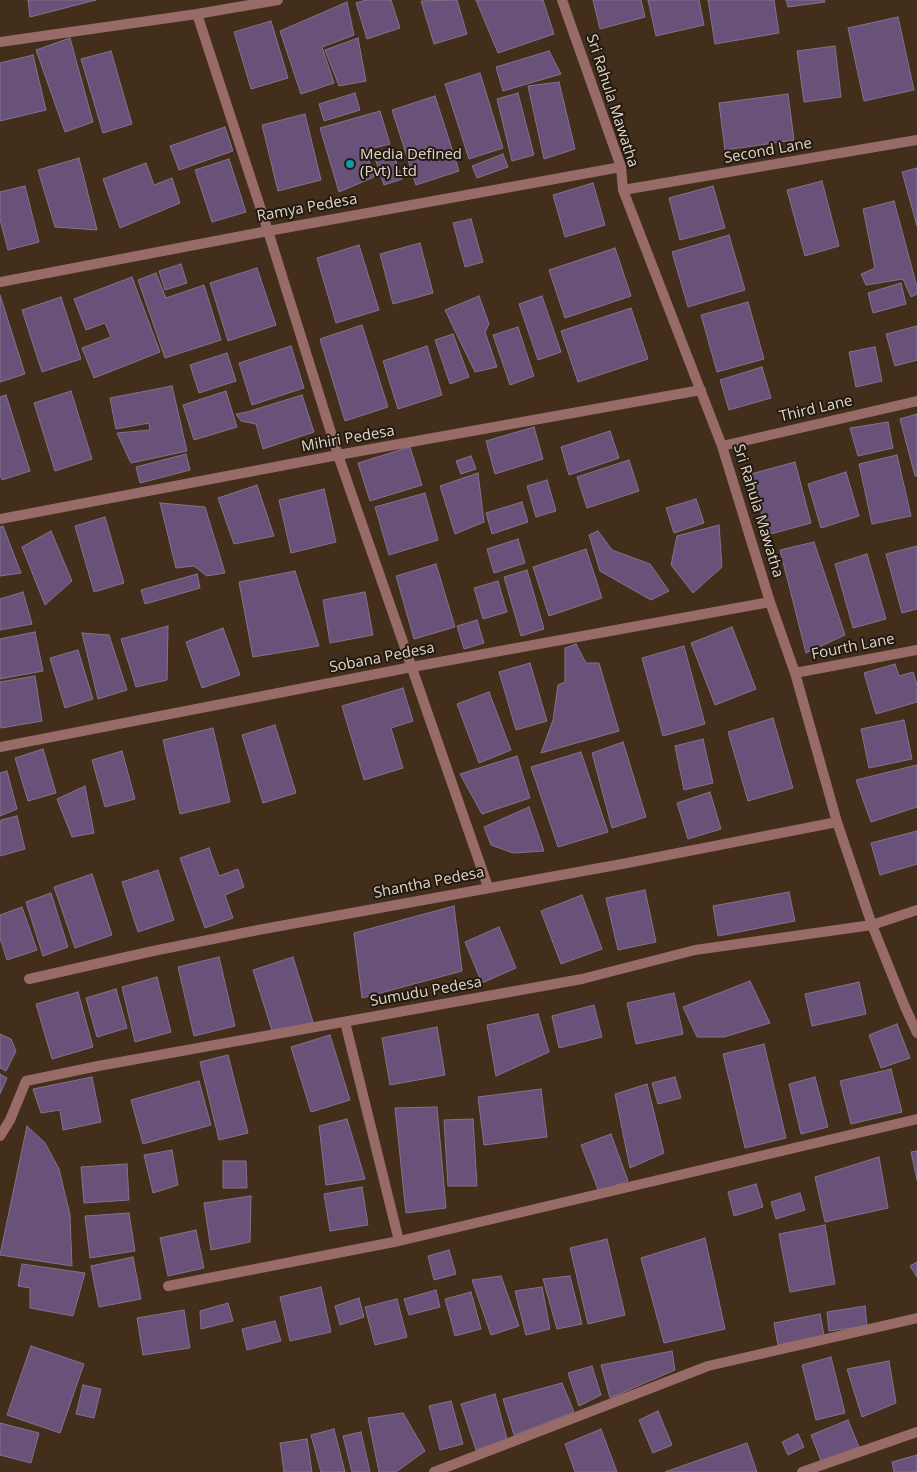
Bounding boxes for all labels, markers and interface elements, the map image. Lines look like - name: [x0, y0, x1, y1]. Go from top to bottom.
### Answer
- street label: Sri Rahula Mawatha: [582, 32, 642, 170]
- street label: Second Lane: [723, 134, 813, 168]
- place label: Media Defined (Pvt) Ltd: [360, 146, 462, 181]
- marker: Media Defined (Pvt) Ltd: [344, 158, 356, 170]
- street label: Ramya Pedesa: [255, 190, 359, 226]
- street label: Third Lane: [778, 392, 854, 426]
- street label: Mihiri Pedesa: [300, 422, 396, 456]
- street label: Sri Rahula Mawatha: [729, 442, 787, 580]
- street label: Fourth Lane: [810, 630, 896, 664]
- street label: Sobana Pedesa: [328, 639, 436, 677]
- street label: Shantha Pedesa: [372, 863, 486, 903]
- street label: Sumudu Pedesa: [369, 973, 483, 1011]

